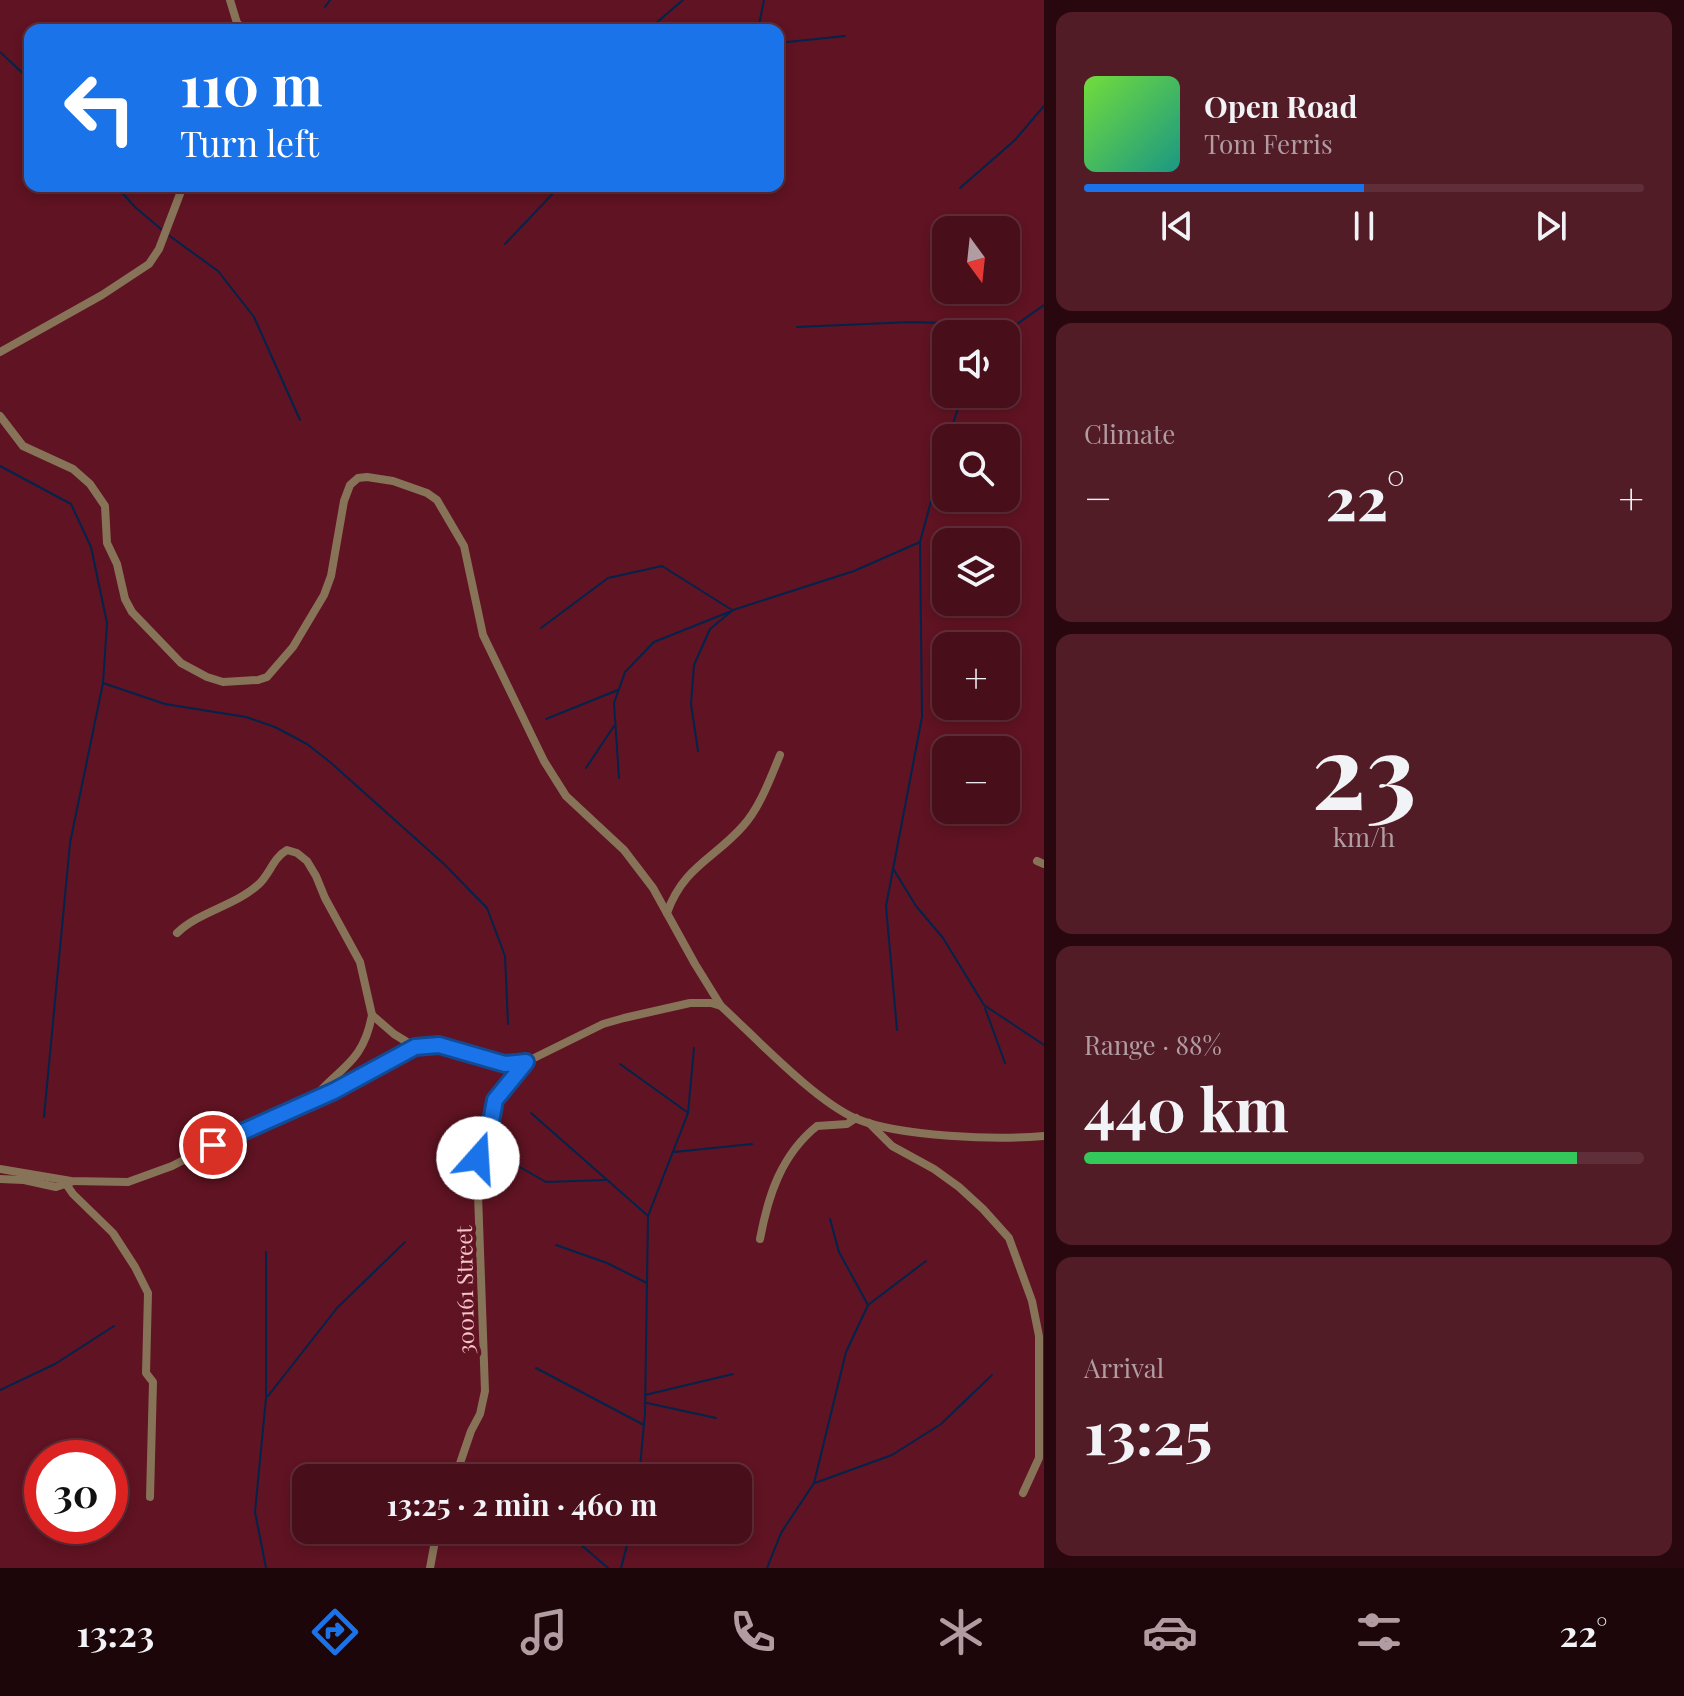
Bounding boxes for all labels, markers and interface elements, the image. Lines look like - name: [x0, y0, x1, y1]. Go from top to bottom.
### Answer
- text: 110 m: [180, 46, 323, 121]
- icon: left: [48, 56, 152, 160]
- text: Open Road: [1204, 86, 1357, 126]
- text: Turn left: [180, 118, 319, 166]
- text: Tom Ferris: [1204, 126, 1333, 161]
- icon: previous: [1155, 204, 1199, 248]
- icon: pause: [1342, 204, 1386, 248]
- icon: next: [1529, 204, 1573, 248]
- north arrow: [932, 216, 1020, 304]
- map controls: [932, 216, 1020, 824]
- button: sound: [932, 320, 1020, 408]
- text: Climate: [1084, 416, 1175, 451]
- button: search: [932, 424, 1020, 512]
- text: 22°: [1325, 456, 1405, 536]
- text: −: [1084, 467, 1112, 526]
- text: +: [1618, 467, 1644, 526]
- button: layers: [932, 528, 1020, 616]
- button: +: [932, 632, 1020, 720]
- text: 23: [1311, 697, 1417, 836]
- button: −: [932, 736, 1020, 824]
- text: km/h: [1333, 819, 1395, 854]
- text: Range · 88%: [1084, 1027, 1222, 1062]
- text: 440 km: [1084, 1067, 1289, 1147]
- pin: [179, 1111, 247, 1179]
- position arrow: [436, 1116, 520, 1200]
- icon: arrive: [191, 1123, 235, 1167]
- street label: 300161 Street: [448, 1224, 480, 1355]
- text: Arrival: [1084, 1350, 1164, 1385]
- text: 13:25: [1084, 1390, 1212, 1470]
- speed limit sign: 30: [24, 1440, 128, 1544]
- text: 13:25 · 2 min · 460 m: [387, 1484, 657, 1524]
- icon: directions: [307, 1604, 363, 1660]
- icon: music: [516, 1604, 572, 1660]
- icon: phone: [725, 1604, 781, 1660]
- icon: climate: [933, 1604, 989, 1660]
- icon: car: [1142, 1604, 1198, 1660]
- icon: filters: [1351, 1604, 1407, 1660]
- text: 13:23: [76, 1608, 154, 1656]
- text: 22°: [1560, 1608, 1608, 1656]

